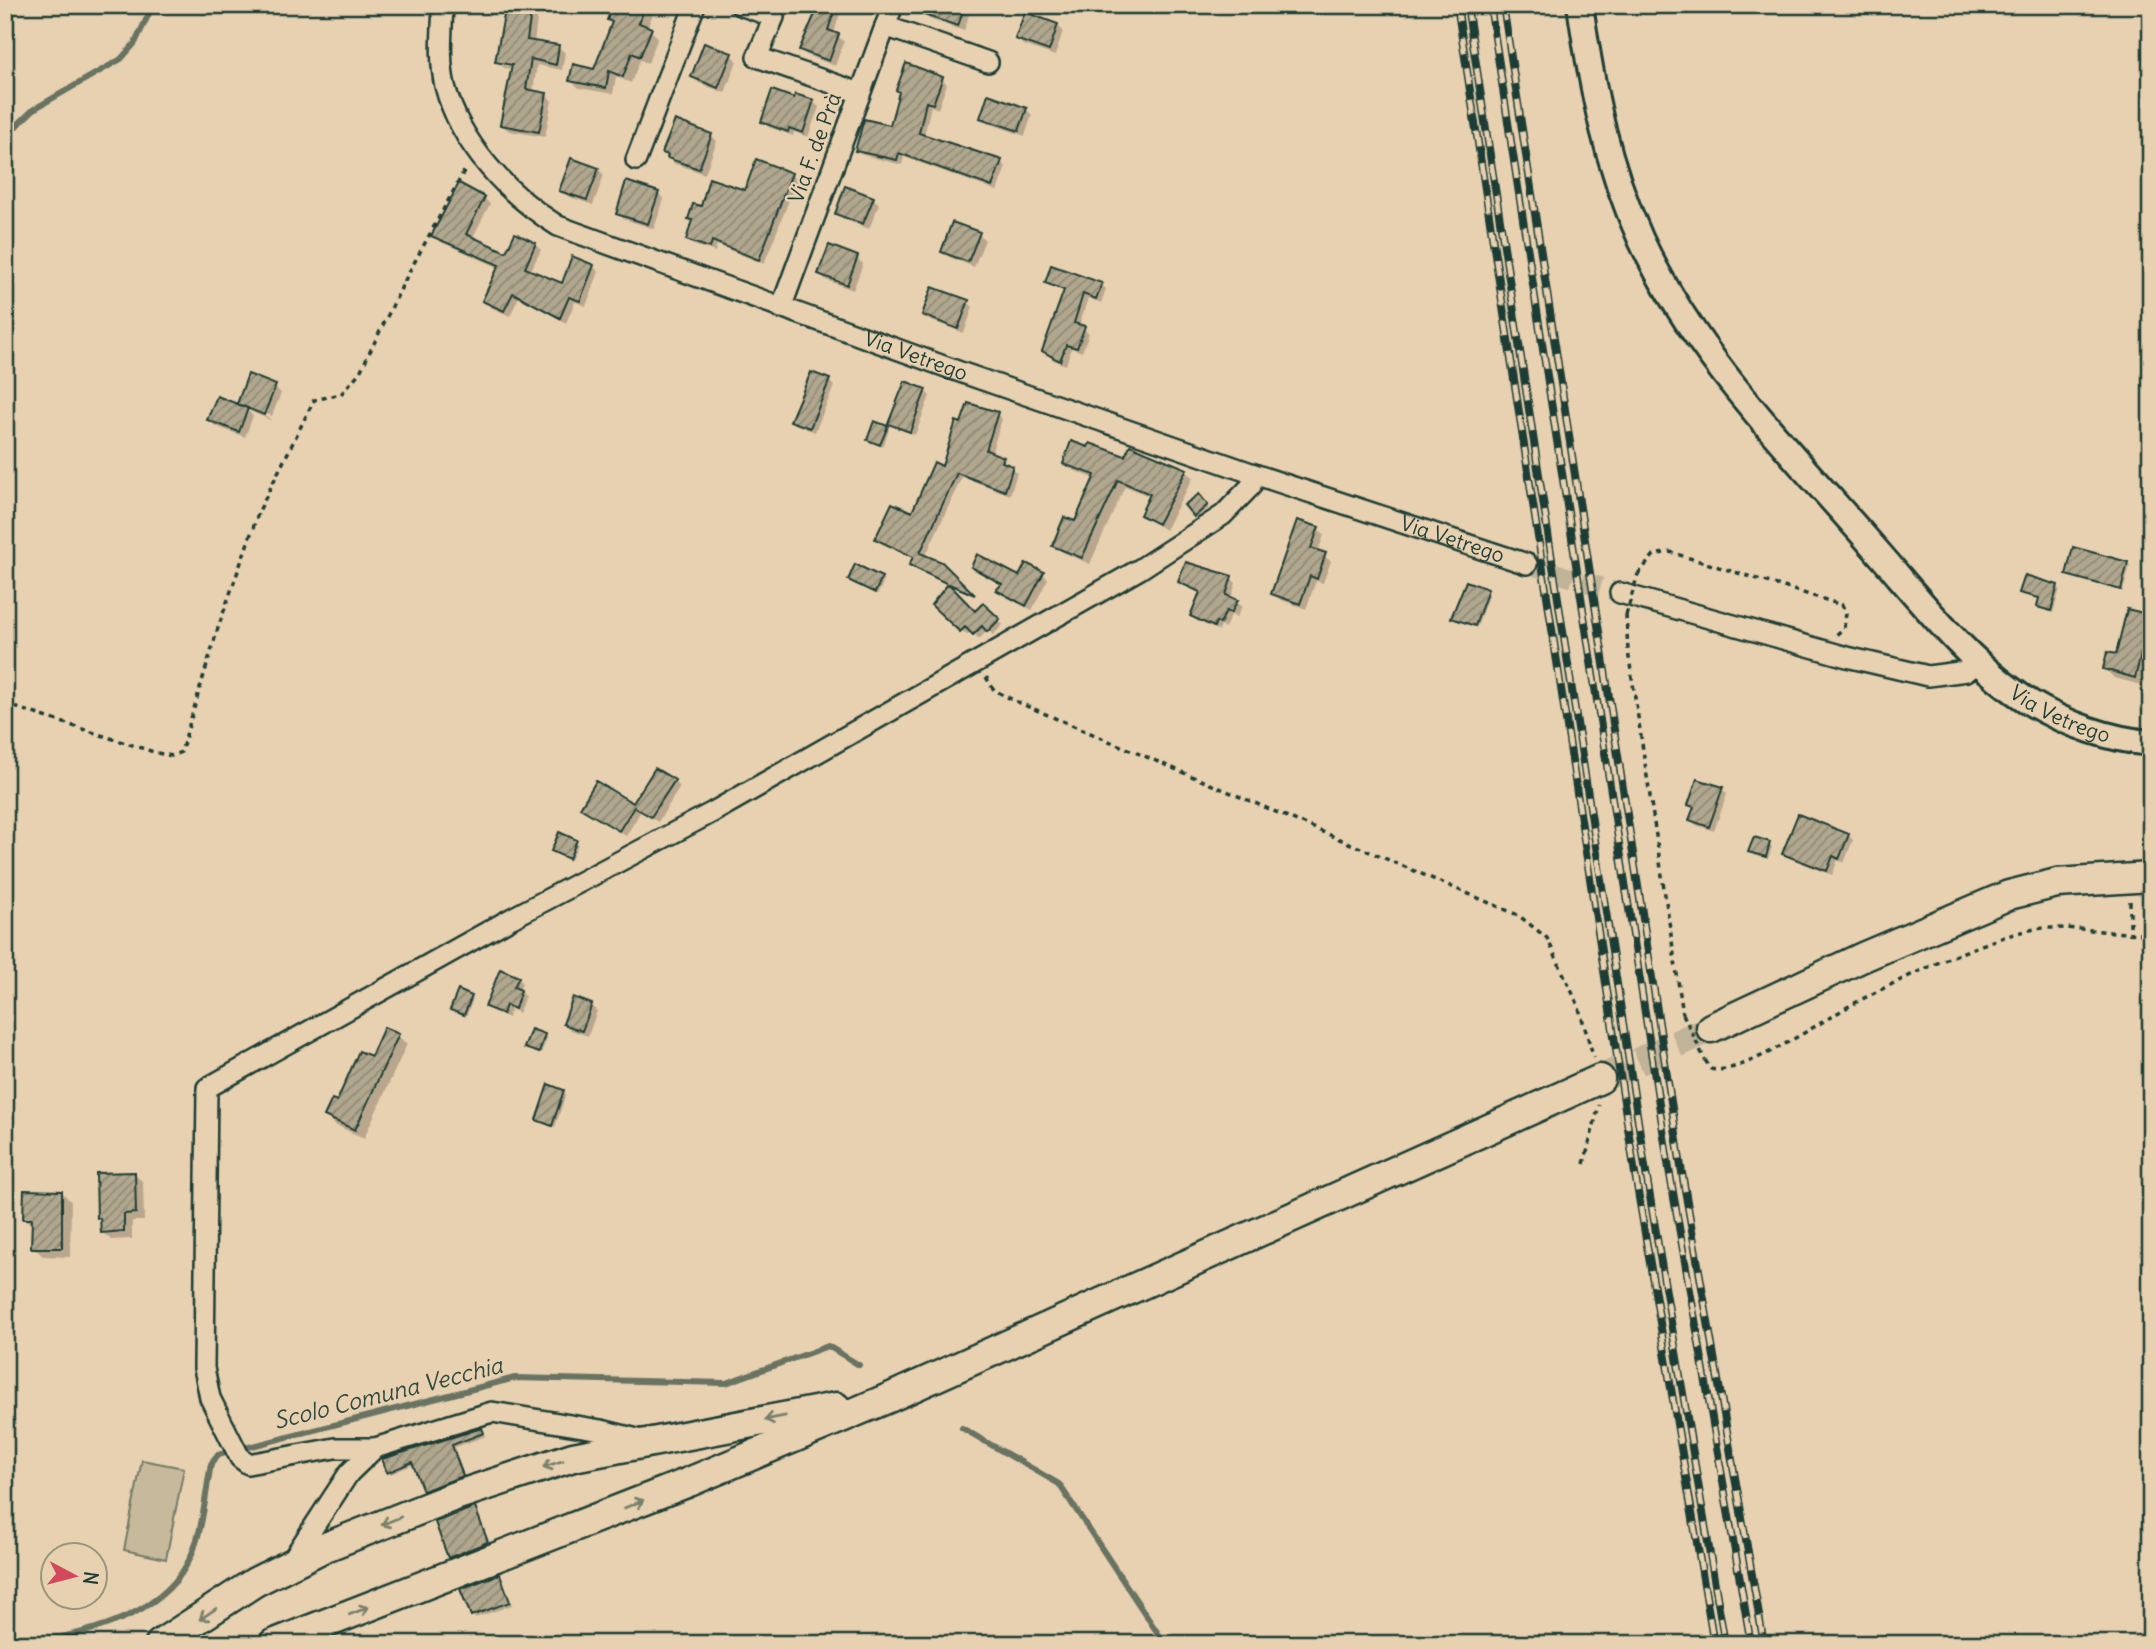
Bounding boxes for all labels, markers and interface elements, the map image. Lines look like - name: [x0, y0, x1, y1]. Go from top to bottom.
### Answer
- street label: Via F. de Prà: [782, 89, 847, 207]
- street label: Via Vetrego: [860, 324, 971, 387]
- street label: Via Vetrego: [1397, 509, 1508, 569]
- street label: Via Vetrego: [2005, 679, 2113, 748]
- water label: Scolo Comuna Vecchia: [271, 1350, 507, 1435]
- one-way arrow: [764, 1412, 787, 1426]
- one-way arrow: [542, 1459, 564, 1471]
- one-way arrow: [623, 1496, 645, 1509]
- one-way arrow: [381, 1515, 403, 1528]
- north arrow: [38, 1540, 108, 1610]
- text: N: [78, 1570, 104, 1586]
- one-way arrow: [348, 1603, 370, 1616]
- one-way arrow: [199, 1607, 219, 1621]

